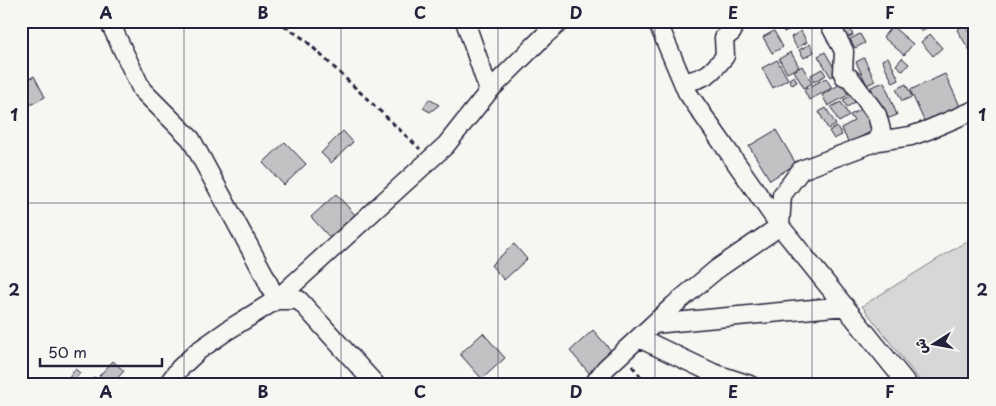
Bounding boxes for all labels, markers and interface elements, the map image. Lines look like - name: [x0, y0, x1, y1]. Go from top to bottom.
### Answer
- text: A: [100, 0, 113, 24]
- text: B: [258, 0, 269, 24]
- text: C: [414, 0, 426, 24]
- text: D: [570, 0, 582, 24]
- text: E: [728, 0, 738, 24]
- text: F: [885, 0, 895, 24]
- text: 1: [10, 102, 18, 126]
- text: 1: [978, 102, 986, 126]
- text: 2: [8, 277, 20, 301]
- text: 2: [976, 277, 988, 301]
- north arrow: [908, 318, 958, 368]
- scale bar: [40, 336, 162, 368]
- text: ش: [909, 337, 933, 356]
- text: 50 m: [48, 340, 87, 363]
- text: A: [100, 379, 113, 403]
- text: B: [258, 379, 269, 403]
- text: C: [414, 379, 426, 403]
- text: D: [570, 379, 582, 403]
- text: E: [728, 379, 738, 403]
- text: F: [885, 379, 895, 403]

